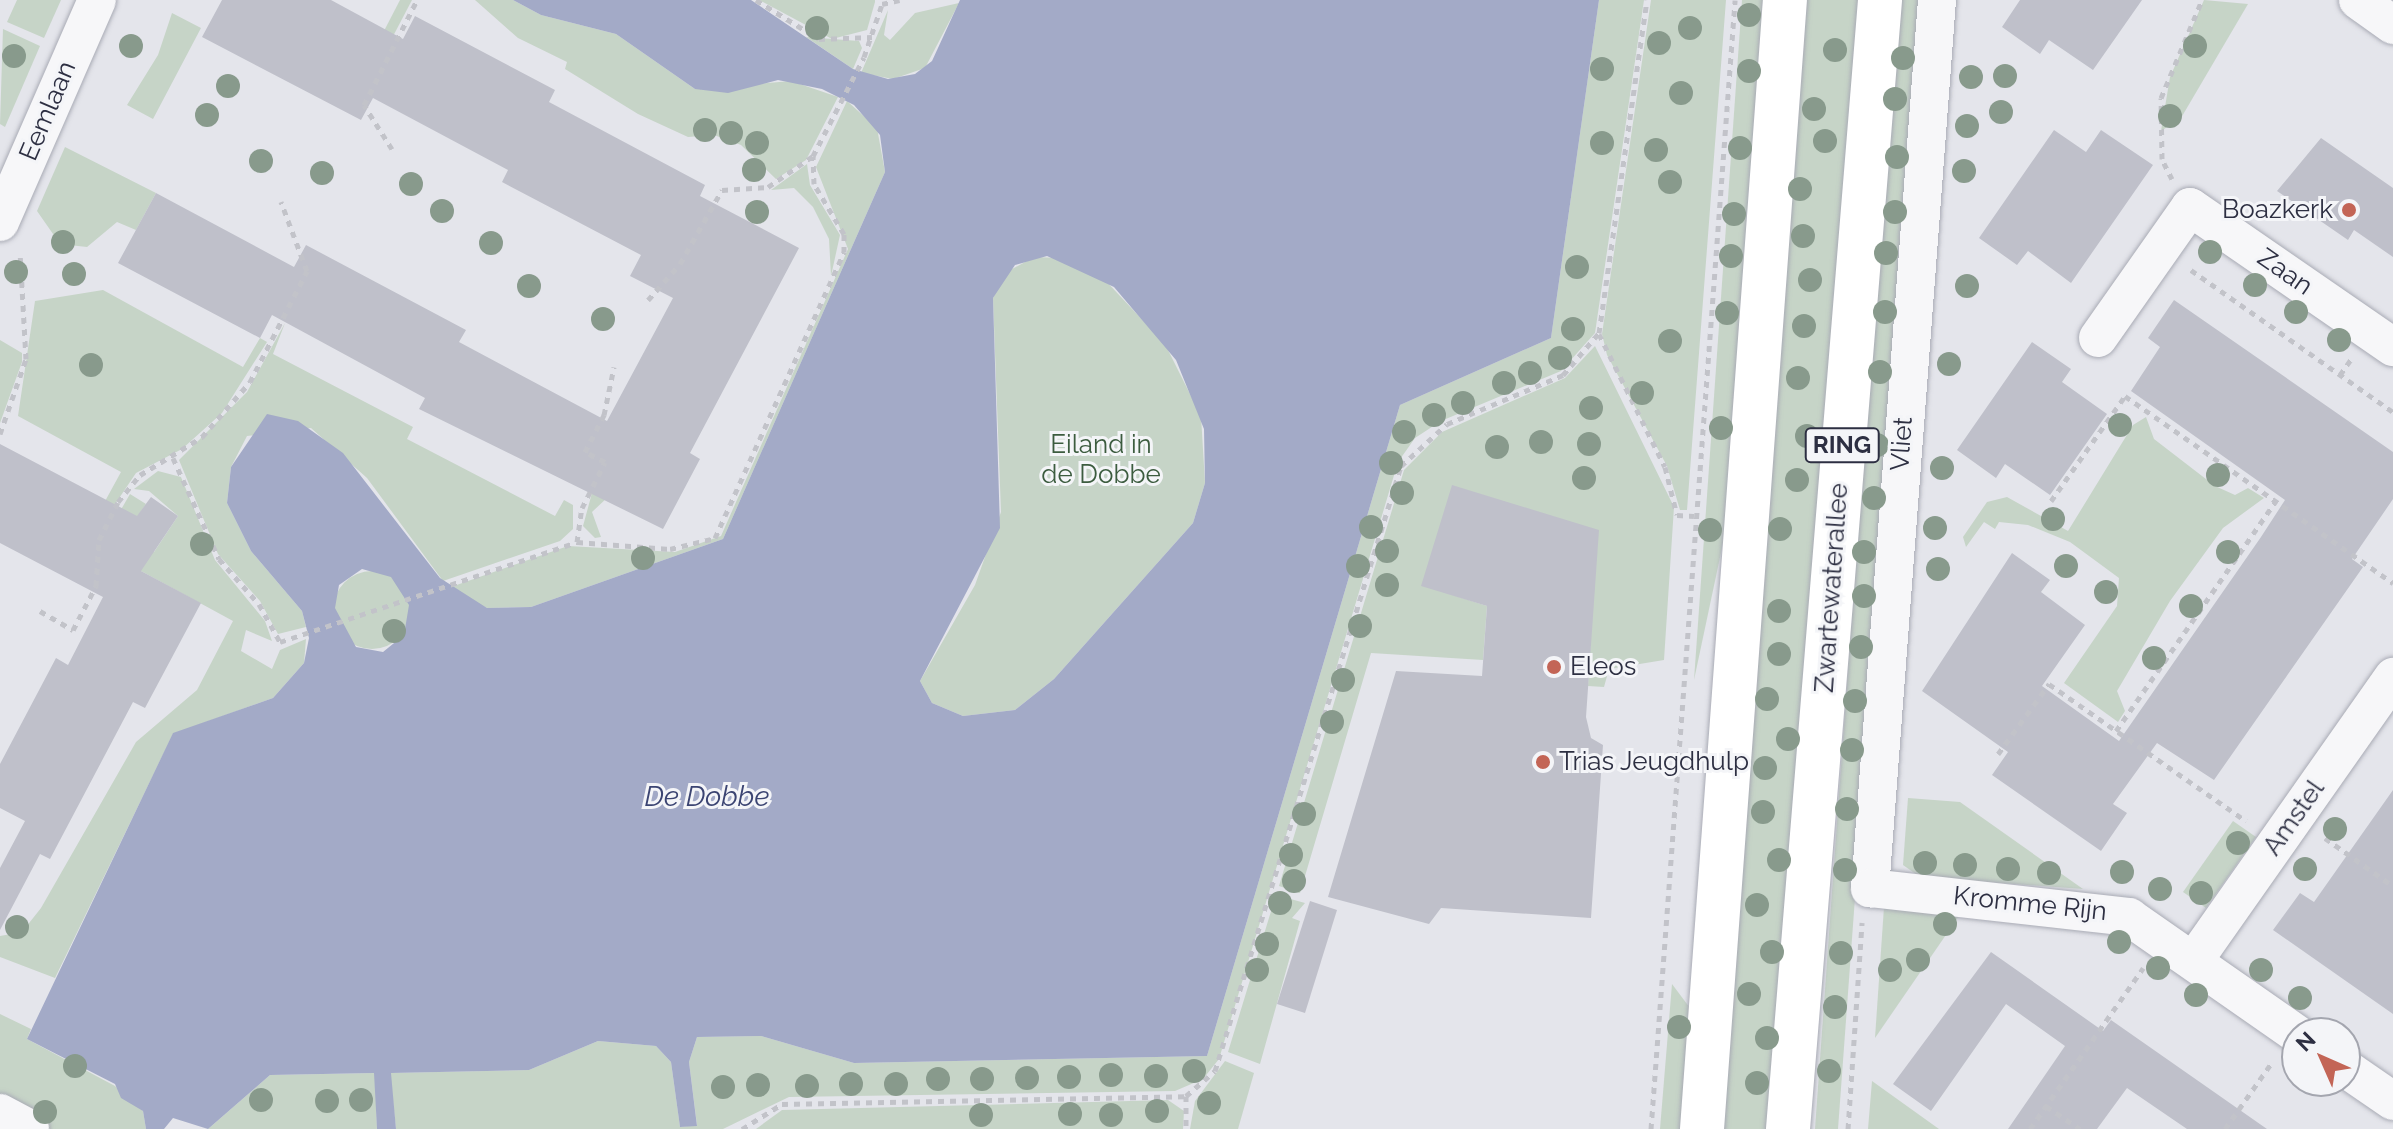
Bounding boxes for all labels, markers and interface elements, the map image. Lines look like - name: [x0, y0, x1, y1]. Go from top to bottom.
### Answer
- street label: Eemlaan: [13, 57, 83, 165]
- place label: Boazkerk: [2222, 194, 2333, 226]
- marker: Boazkerk: [2340, 201, 2358, 219]
- street label: Zaan: [2252, 242, 2318, 302]
- street label: Vliet: [1885, 416, 1919, 472]
- road number: RING: [1804, 425, 1880, 465]
- park label: Eiland in de Dobbe: [1041, 429, 1161, 490]
- street label: Zwartewaterallee: [1809, 482, 1855, 694]
- place label: Eleos: [1570, 651, 1636, 683]
- marker: Eleos: [1545, 658, 1563, 676]
- place label: Trias Jeugdhulp: [1559, 746, 1750, 778]
- marker: Trias Jeugdhulp: [1534, 753, 1552, 771]
- street label: Amstel: [2257, 774, 2331, 862]
- water label: De Dobbe: [645, 780, 769, 814]
- street label: Kromme Rijn: [1952, 880, 2108, 928]
- north arrow: [2281, 1017, 2361, 1097]
- text: N: [2290, 1026, 2321, 1057]

